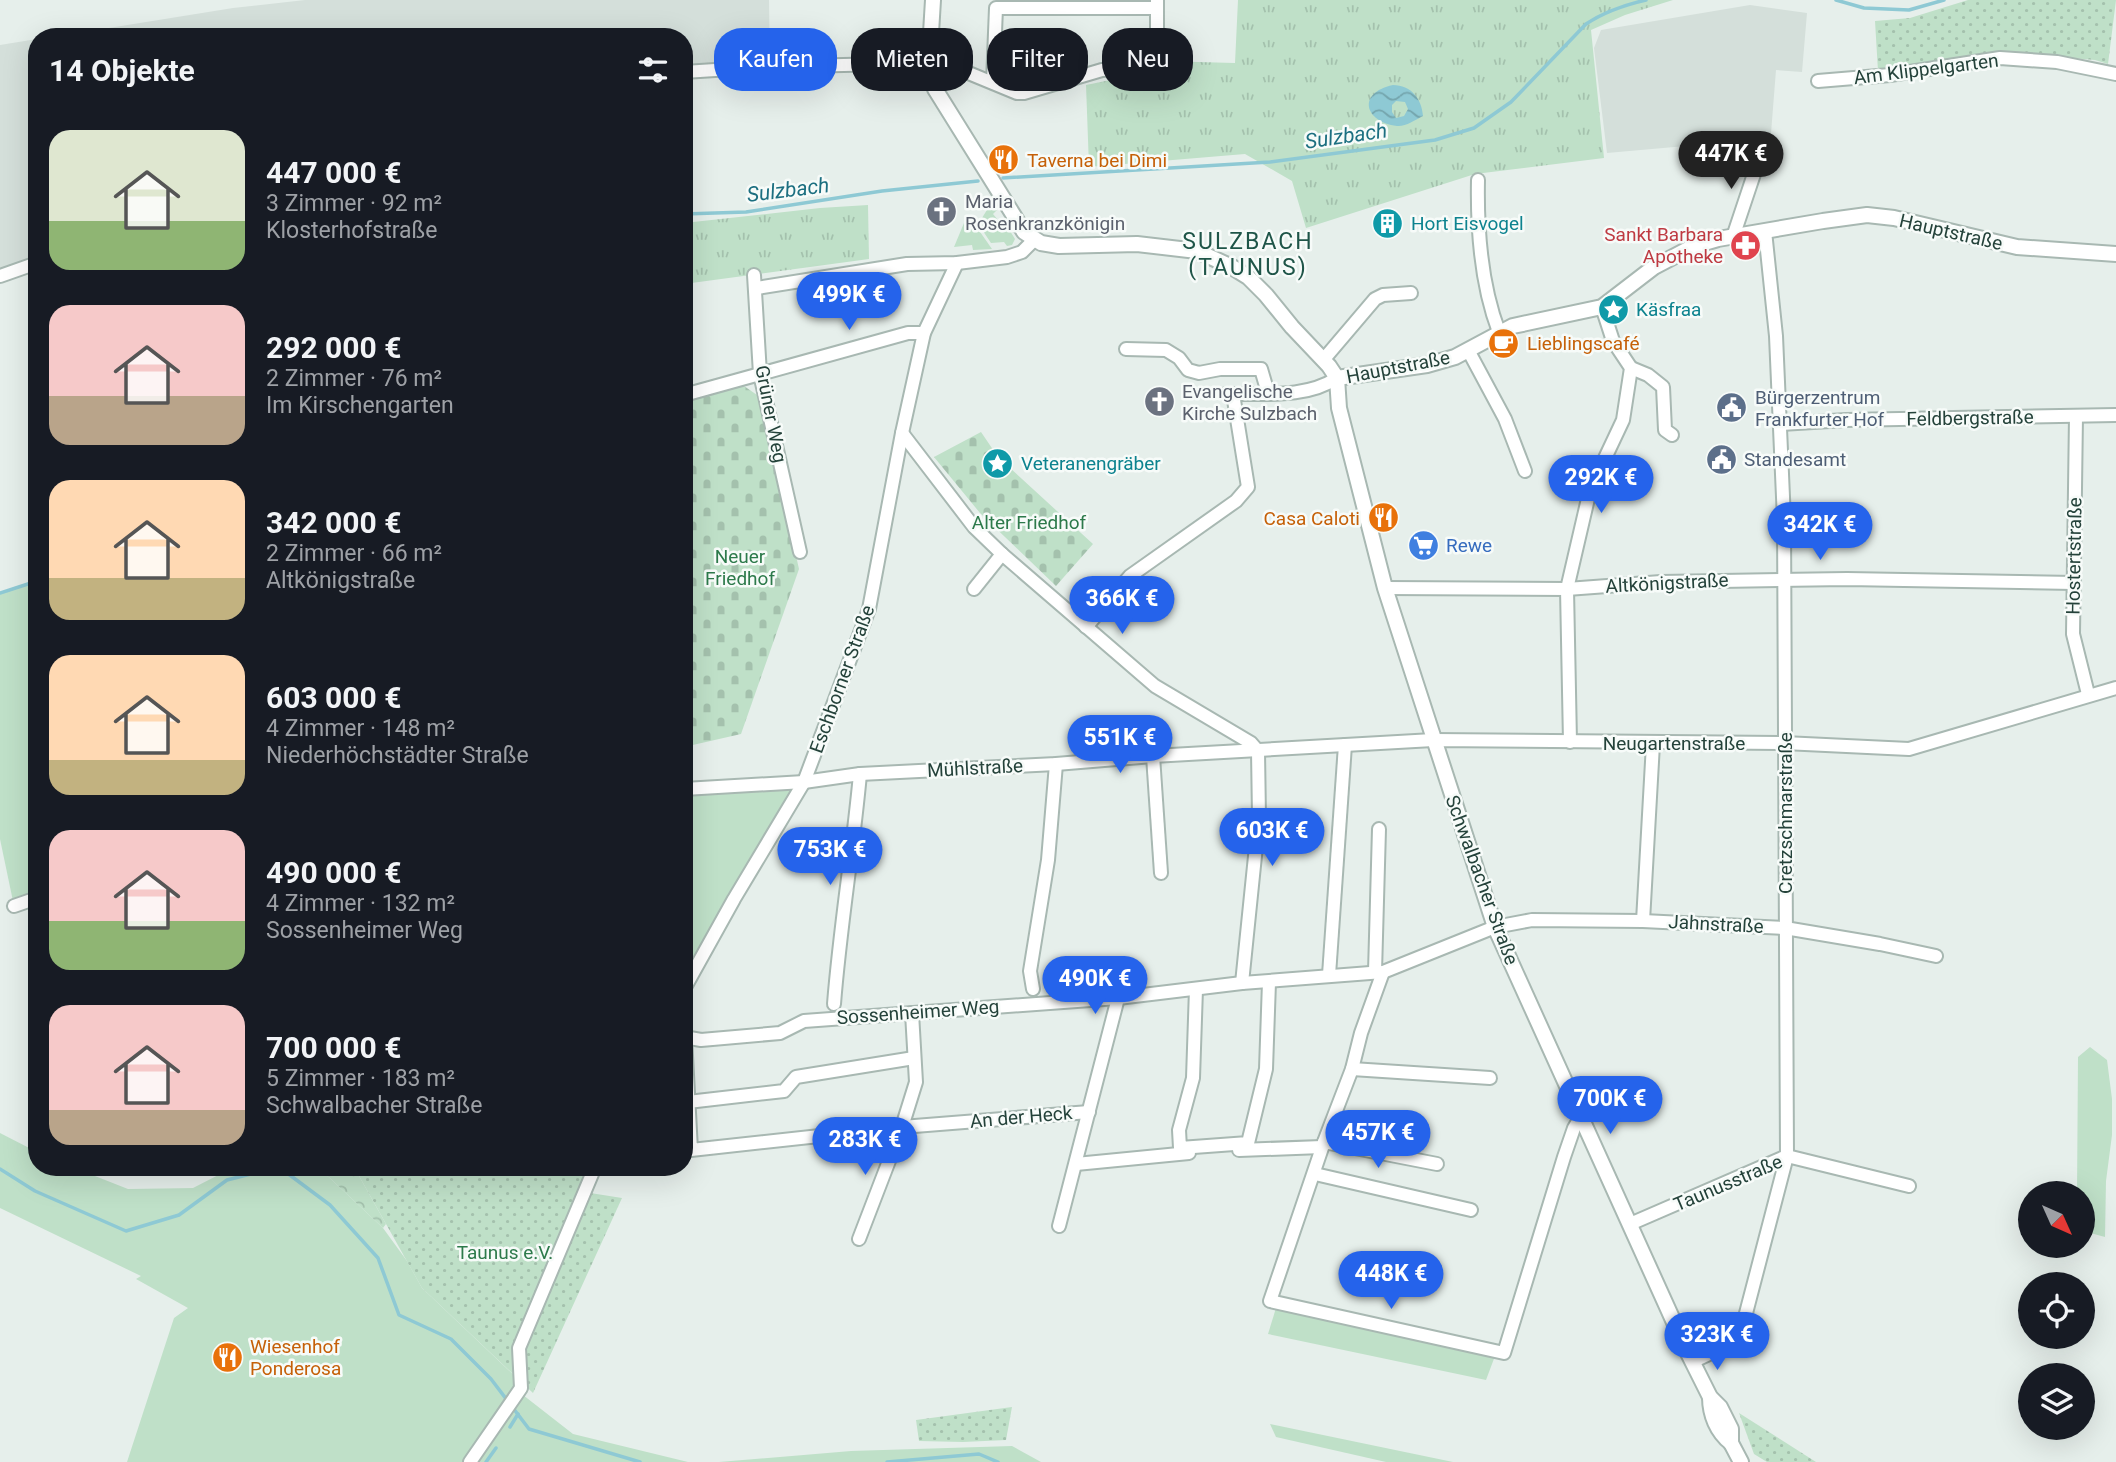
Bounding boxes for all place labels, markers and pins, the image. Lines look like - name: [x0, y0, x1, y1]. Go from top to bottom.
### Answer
- pin: 447K €: [1674, 132, 1788, 191]
- restaurant icon: Taverna bei Dimi: [987, 143, 1021, 177]
- place label: Taverna bei Dimi: [1027, 149, 1167, 172]
- place label: Maria Rosenkranzkönigin: [965, 190, 1125, 235]
- church icon: Maria Rosenkranzkönigin: [925, 195, 959, 229]
- building icon: Hort Eisvogel: [1371, 206, 1405, 240]
- place label: Hort Eisvogel: [1411, 212, 1524, 235]
- place label: Sankt Barbara Apotheke: [1604, 223, 1723, 268]
- pharmacy icon: Sankt Barbara Apotheke: [1729, 228, 1763, 262]
- pin: 499K €: [792, 272, 906, 332]
- place icon: Käsfraa: [1596, 292, 1630, 326]
- place label: Käsfraa: [1636, 298, 1701, 321]
- cafe icon: Lieblingscafé: [1487, 326, 1521, 360]
- place label: Lieblingscafé: [1527, 332, 1640, 355]
- place label: Evangelische Kirche Sulzbach: [1182, 380, 1317, 425]
- church icon: Evangelische Kirche Sulzbach: [1142, 385, 1176, 419]
- place label: Bürgerzentrum Frankfurter Hof: [1755, 386, 1885, 431]
- public building icon: Bürgerzentrum Frankfurter Hof: [1715, 391, 1749, 425]
- public building icon: Standesamt: [1704, 442, 1738, 476]
- place icon: Veteranengräber: [981, 446, 1015, 480]
- place label: Standesamt: [1744, 448, 1846, 471]
- place label: Veteranengräber: [1021, 452, 1161, 475]
- pin: 292K €: [1544, 456, 1658, 515]
- restaurant icon: Casa Caloti: [1366, 501, 1400, 535]
- pin: 342K €: [1763, 503, 1877, 562]
- place label: Casa Caloti: [1263, 507, 1360, 530]
- supermarket icon: Rewe: [1406, 528, 1440, 562]
- place label: Rewe: [1446, 534, 1492, 557]
- pin: 366K €: [1065, 576, 1179, 636]
- pin: 551K €: [1063, 716, 1177, 775]
- pin: 603K €: [1215, 808, 1329, 868]
- pin: 753K €: [773, 828, 887, 887]
- pin: 490K €: [1038, 956, 1152, 1016]
- pin: 700K €: [1553, 1076, 1667, 1136]
- pin: 457K €: [1321, 1110, 1435, 1170]
- pin: 283K €: [808, 1118, 922, 1177]
- pin: 448K €: [1334, 1252, 1448, 1311]
- pin: 323K €: [1660, 1312, 1774, 1372]
- place label: Wiesenhof Ponderosa: [250, 1335, 341, 1380]
- restaurant icon: Wiesenhof Ponderosa: [210, 1340, 244, 1374]

